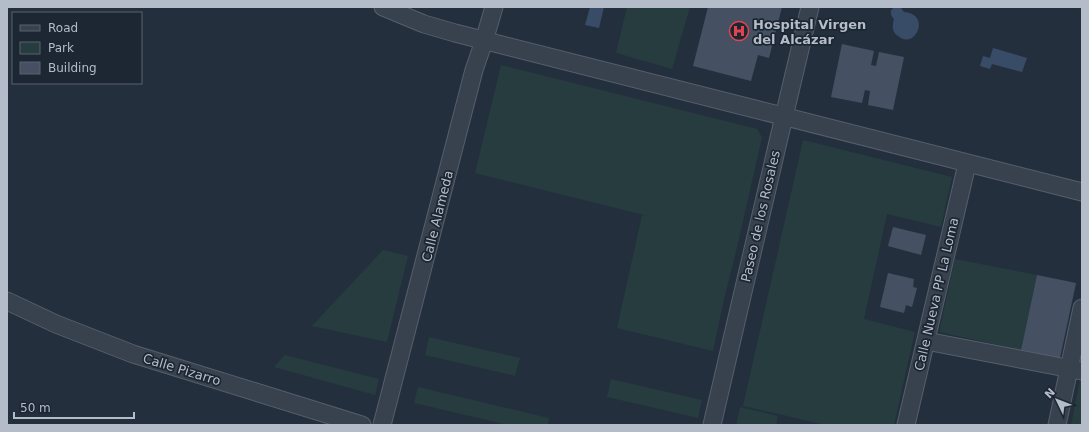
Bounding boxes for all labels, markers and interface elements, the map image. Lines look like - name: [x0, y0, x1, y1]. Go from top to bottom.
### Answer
- legend: [12, 12, 142, 84]
- place label: Hospital Virgen del Alcázar: [753, 17, 866, 47]
- hospital icon: Hospital Virgen del Alcázar: [728, 20, 750, 42]
- text: Road: [48, 21, 78, 35]
- text: Park: [48, 41, 74, 55]
- text: Building: [48, 61, 97, 75]
- street label: Paseo de los Rosales: [738, 149, 783, 283]
- street label: Calle Alameda: [419, 169, 456, 263]
- street label: Calle Nueva PP La Loma: [912, 216, 961, 372]
- street label: Calle Pizarro: [141, 351, 223, 388]
- north arrow: [1037, 380, 1077, 420]
- text: N: [1042, 386, 1058, 401]
- scale bar: [14, 394, 134, 420]
- text: 50 m: [20, 401, 51, 415]

